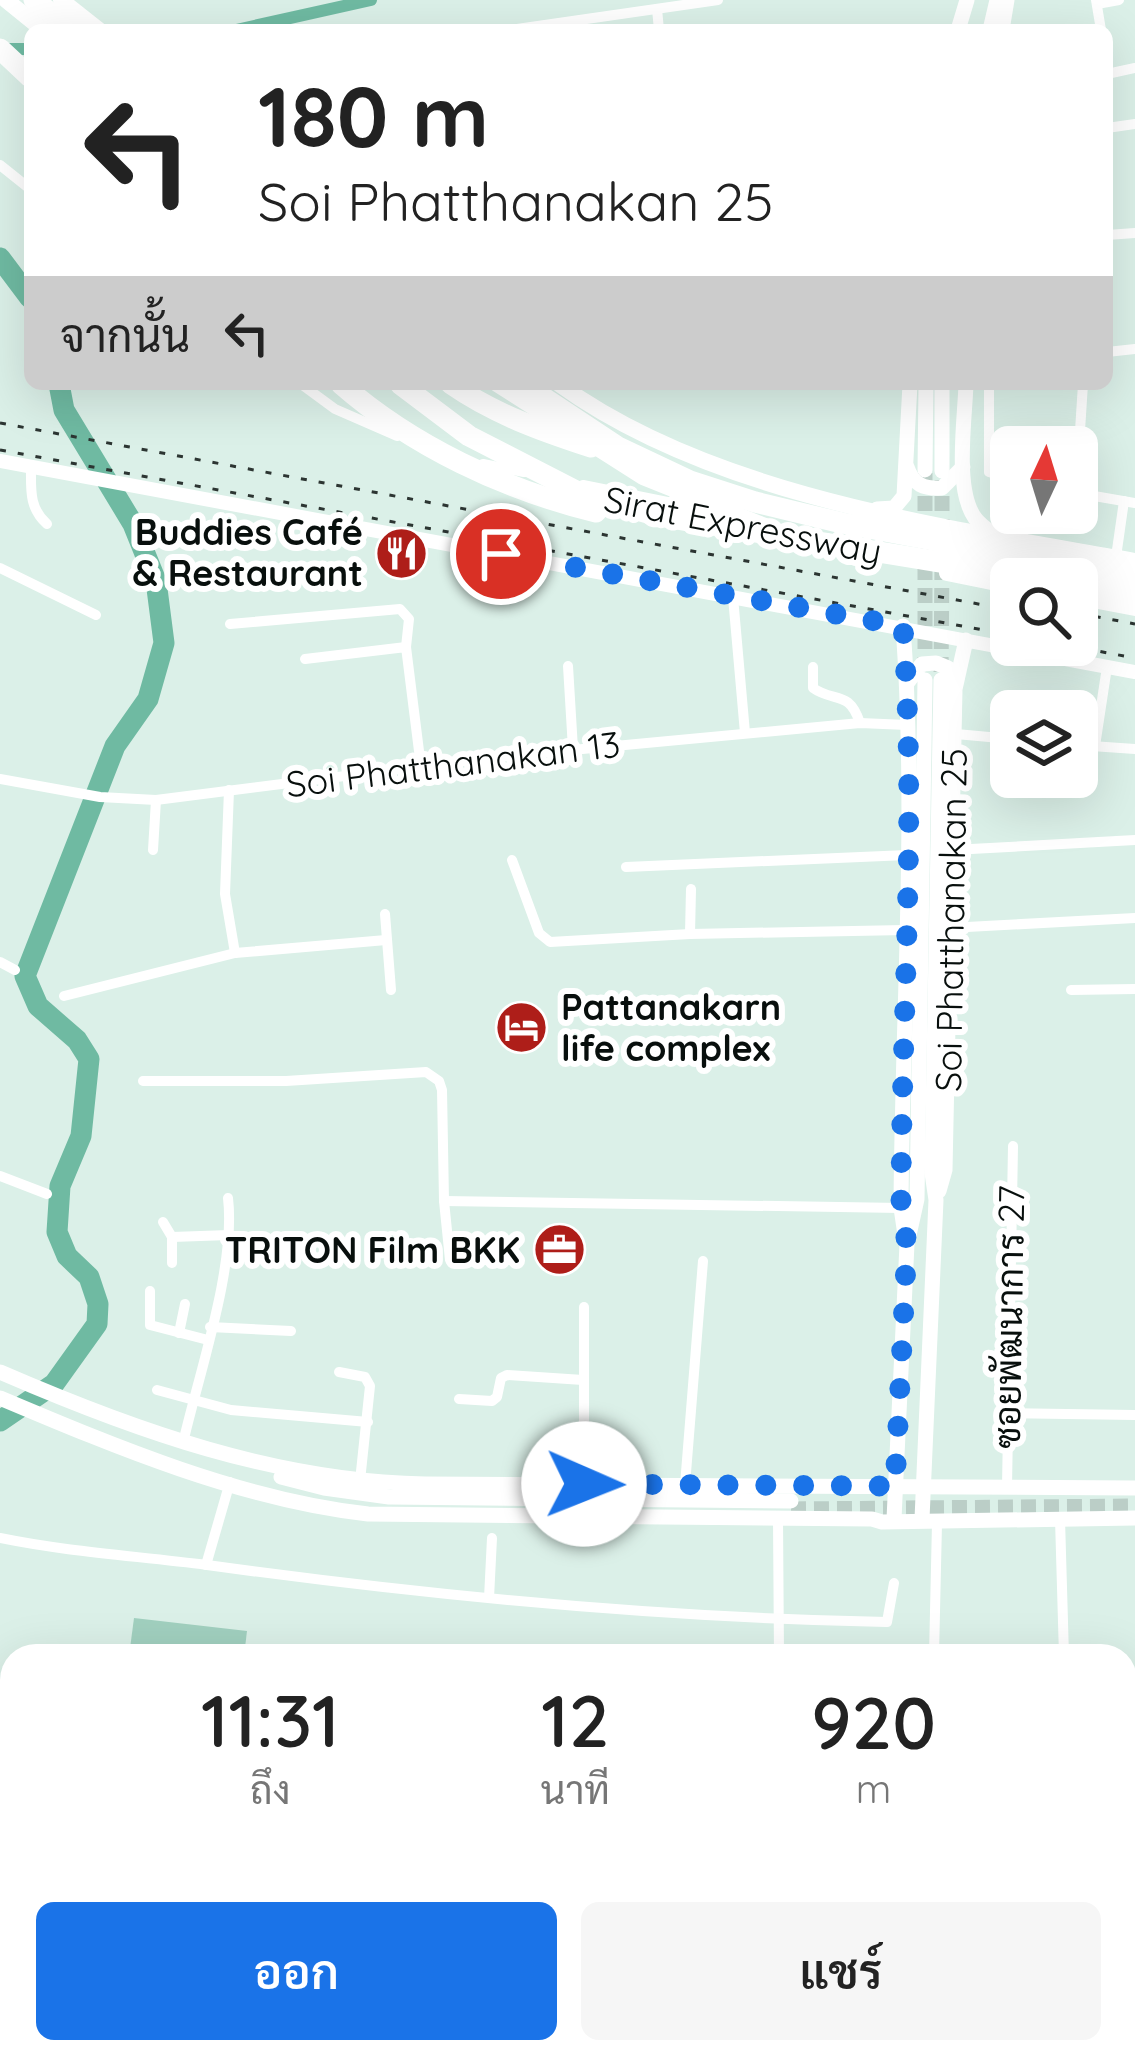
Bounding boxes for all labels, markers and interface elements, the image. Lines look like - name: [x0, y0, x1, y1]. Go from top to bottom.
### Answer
- text: 180 m: [258, 63, 489, 168]
- icon: left: [60, 72, 216, 228]
- text: Soi Phatthanakan 25: [258, 167, 773, 235]
- icon: left: [214, 300, 280, 366]
- text: จากนั้น: [60, 307, 190, 363]
- north arrow: [990, 426, 1098, 534]
- map controls: [990, 426, 1098, 798]
- street label: Sirat Expressway: [601, 476, 886, 573]
- pin: [450, 503, 552, 605]
- place label: Buddies Café & Restaurant: [132, 509, 363, 595]
- icon: arrive: [468, 521, 534, 587]
- restaurant icon: Buddies Café & Restaurant: [374, 525, 430, 581]
- button: search: [990, 558, 1098, 666]
- button: layers: [990, 690, 1098, 798]
- street label: Soi Phatthanakan 13: [283, 721, 623, 806]
- street label: Soi Phatthanakan 25: [925, 748, 976, 1092]
- place label: Pattanakarn life complex: [561, 984, 781, 1070]
- hotel icon: Pattanakarn life complex: [494, 1000, 550, 1056]
- street label: ซอยพัฒนาการ 27: [984, 1185, 1033, 1449]
- office icon: TRITON Film BKK: [531, 1222, 587, 1278]
- place label: TRITON Film BKK: [225, 1227, 520, 1272]
- position arrow: [521, 1421, 647, 1547]
- text: 11:31: [201, 1675, 340, 1765]
- text: 12: [541, 1675, 609, 1765]
- text: 920: [811, 1677, 936, 1767]
- text: m: [856, 1764, 891, 1813]
- text: ถึง: [250, 1765, 290, 1814]
- text: นาที: [541, 1765, 610, 1814]
- button: ออก: [36, 1902, 557, 2040]
- button: แชร์: [581, 1902, 1101, 2040]

